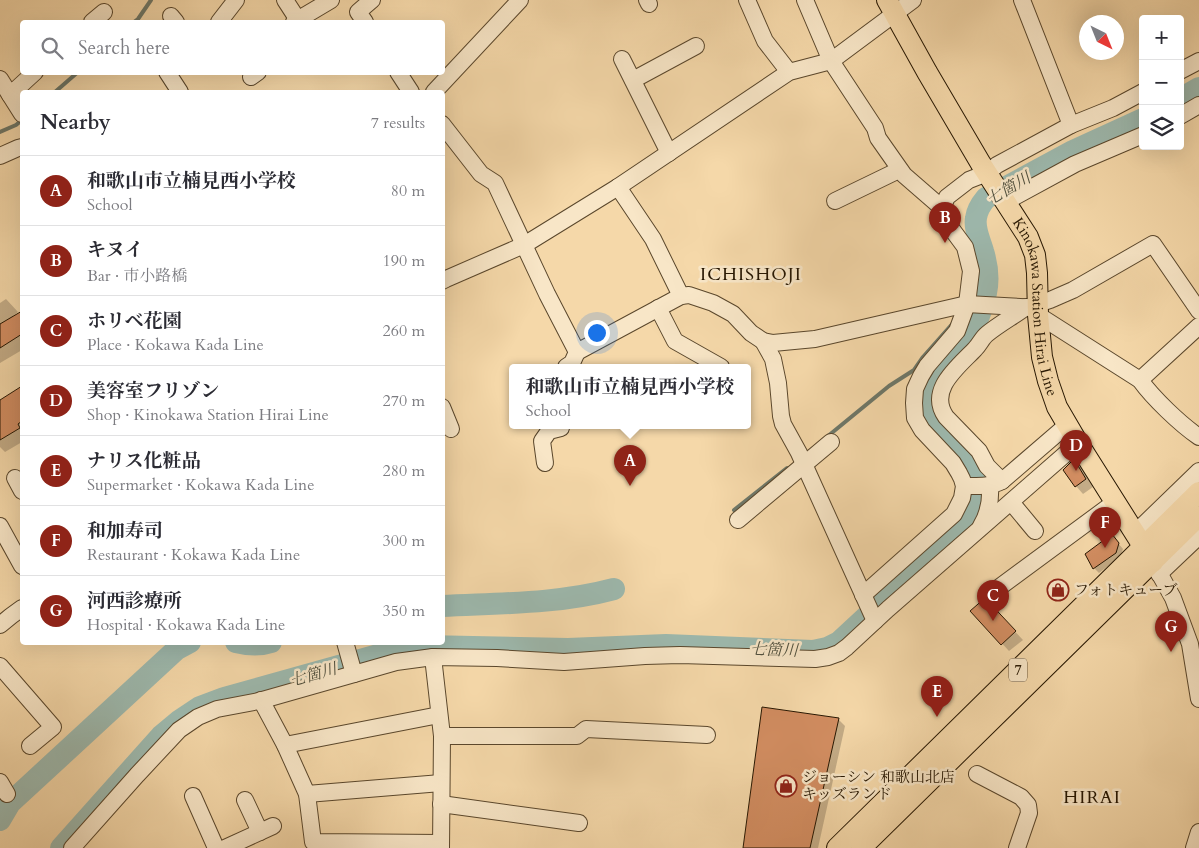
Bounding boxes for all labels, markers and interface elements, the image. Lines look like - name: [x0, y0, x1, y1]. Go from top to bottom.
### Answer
- north arrow: [1079, 15, 1124, 60]
- map controls: [1139, 15, 1184, 150]
- button: +: [1139, 15, 1184, 60]
- search box: [20, 20, 445, 75]
- icon: search: [38, 34, 66, 62]
- text: Search here: [78, 35, 170, 61]
- button: −: [1139, 60, 1184, 105]
- button: layers: [1139, 105, 1184, 150]
- text: Nearby: [40, 108, 111, 137]
- text: 7 results: [371, 112, 425, 134]
- water label: 七箇川: [982, 166, 1036, 211]
- text: 和歌山市立楠見西小学校: [87, 168, 296, 194]
- text: A: [50, 180, 62, 202]
- text: 80 m: [391, 180, 425, 202]
- text: School: [87, 194, 132, 216]
- pin: B: [929, 202, 961, 243]
- street label: Kinokawa Station Hirai Line: [1008, 214, 1063, 399]
- text: キヌイ: [87, 237, 143, 263]
- text: B: [50, 250, 62, 272]
- text: 190 m: [383, 250, 425, 272]
- district label: ICHISHOJI: [700, 262, 802, 287]
- text: Bar · 市小路橋: [87, 265, 187, 287]
- text: ホリベ花園: [87, 308, 182, 334]
- text: C: [50, 320, 62, 342]
- text: 260 m: [383, 320, 425, 342]
- your location: [584, 320, 610, 346]
- text: Place · Kokawa Kada Line: [87, 334, 264, 356]
- popup: [509, 364, 751, 429]
- text: 和歌山市立楠見西小学校: [525, 374, 735, 400]
- text: 美容室フリゾン: [87, 378, 219, 404]
- text: D: [49, 390, 63, 412]
- text: 270 m: [383, 390, 425, 412]
- text: School: [525, 400, 571, 422]
- text: Shop · Kinokawa Station Hirai Line: [87, 404, 329, 426]
- pin: D: [1060, 430, 1092, 471]
- pin: A: [614, 445, 646, 486]
- text: ナリス化粧品: [87, 448, 201, 474]
- text: E: [51, 460, 61, 482]
- text: 280 m: [383, 460, 425, 482]
- text: Supermarket · Kokawa Kada Line: [87, 474, 314, 496]
- pin: F: [1089, 507, 1121, 548]
- text: 和加寿司: [87, 518, 163, 544]
- text: F: [51, 530, 61, 552]
- text: 300 m: [383, 530, 425, 552]
- text: Restaurant · Kokawa Kada Line: [87, 544, 300, 566]
- shop icon: フォトキューブ: [1046, 578, 1070, 602]
- pin: C: [977, 580, 1009, 621]
- place label: フォトキューブ: [1074, 580, 1178, 600]
- text: 河西診療所: [87, 588, 182, 614]
- text: G: [49, 600, 63, 622]
- text: 350 m: [383, 600, 425, 622]
- pin: G: [1155, 611, 1187, 652]
- text: Hospital · Kokawa Kada Line: [87, 614, 285, 636]
- water label: 七箇川: [750, 638, 800, 662]
- water label: 七箇川: [287, 657, 341, 692]
- road number: 7: [1009, 658, 1027, 682]
- pin: E: [921, 676, 953, 717]
- place label: ジョーシン 和歌山北店 キッズランド: [802, 767, 955, 804]
- shop icon: ジョーシン 和歌山北店 キッズランド: [774, 774, 798, 798]
- district label: HIRAI: [1063, 785, 1121, 810]

